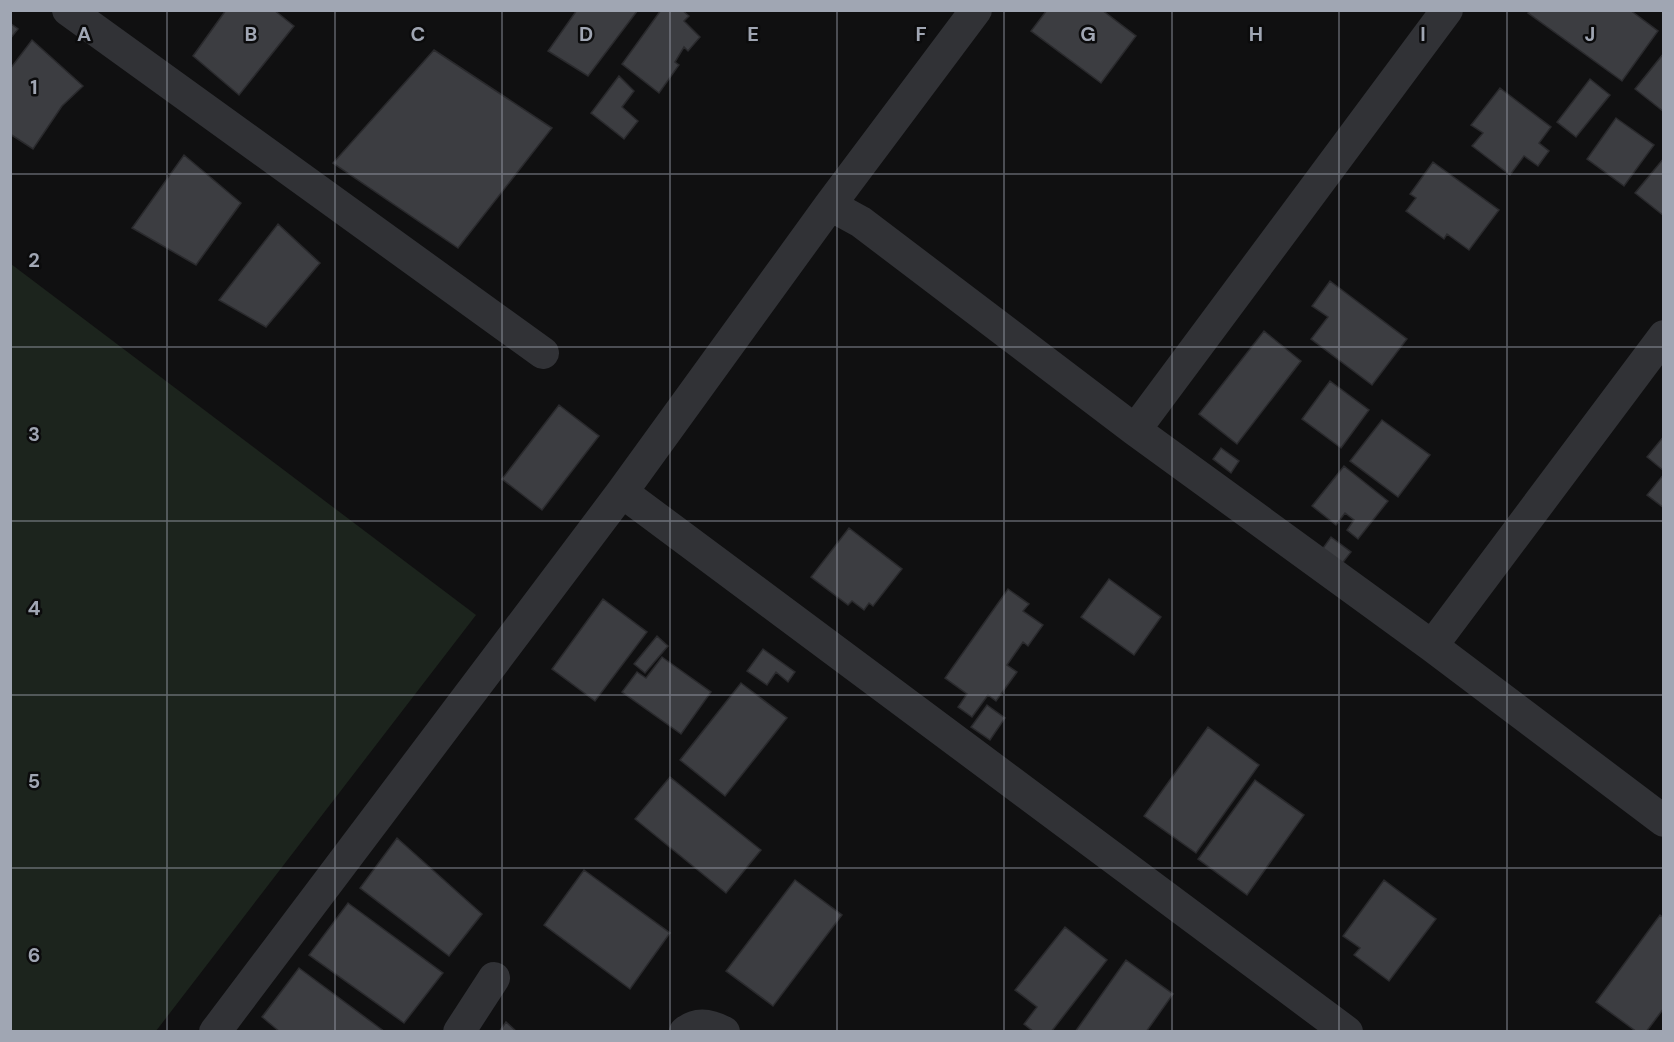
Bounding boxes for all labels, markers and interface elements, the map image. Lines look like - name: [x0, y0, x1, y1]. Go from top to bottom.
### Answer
- text: A: [77, 21, 91, 47]
- text: B: [245, 21, 257, 47]
- text: C: [411, 21, 425, 47]
- text: D: [579, 21, 593, 47]
- text: E: [747, 21, 759, 47]
- text: F: [915, 21, 927, 47]
- text: G: [1080, 21, 1096, 47]
- text: H: [1249, 21, 1263, 47]
- text: I: [1420, 21, 1426, 47]
- text: J: [1585, 21, 1595, 47]
- text: 1: [30, 74, 38, 100]
- text: 2: [28, 247, 40, 273]
- text: 3: [28, 421, 40, 447]
- text: 4: [28, 595, 41, 621]
- text: 5: [28, 768, 40, 794]
- text: 6: [28, 942, 40, 968]

